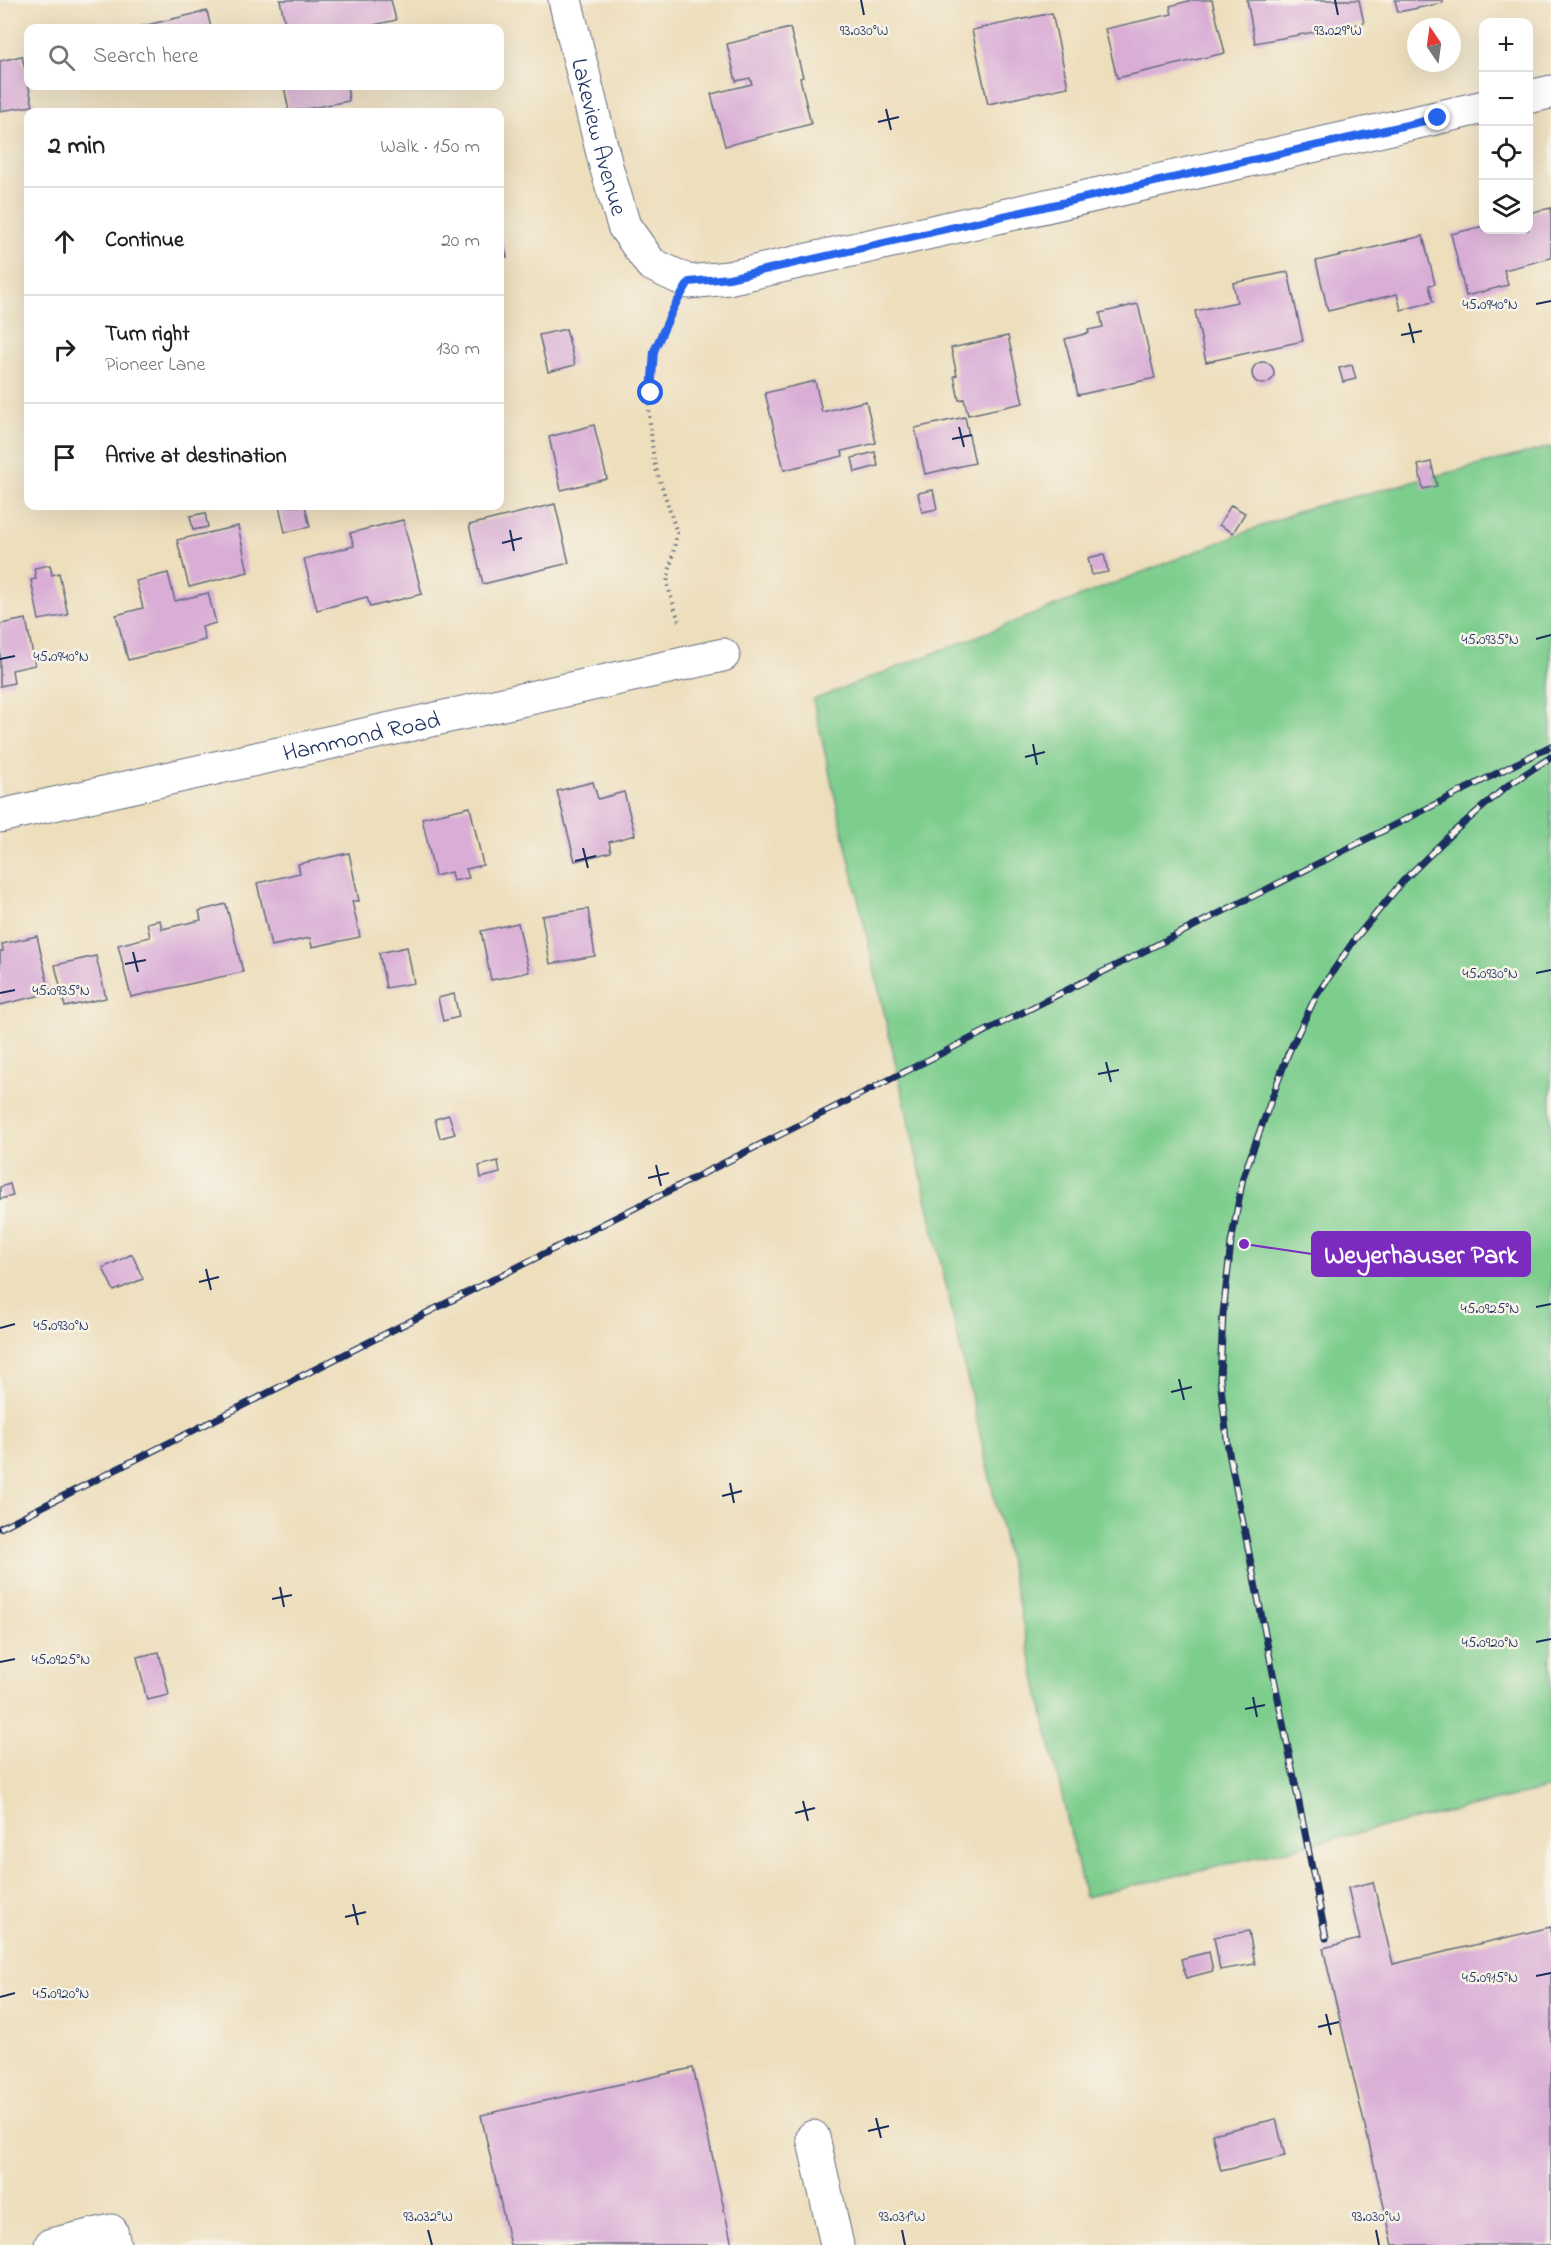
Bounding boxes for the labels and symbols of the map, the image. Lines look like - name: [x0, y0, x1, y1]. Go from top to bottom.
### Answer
- north arrow: [1407, 18, 1461, 72]
- text: 93.030°W: [840, 20, 888, 42]
- text: 93.029°W: [1314, 20, 1362, 42]
- street label: Lakeview Avenue: [560, 55, 635, 220]
- route end: [1424, 104, 1450, 130]
- text: 45.0940°N: [1462, 294, 1518, 316]
- route start: [637, 379, 663, 405]
- text: 45.0935°N: [1461, 629, 1519, 651]
- text: 45.0940°N: [33, 646, 89, 668]
- street label: Hammond Road: [280, 703, 444, 773]
- text: 45.0930°N: [1462, 963, 1518, 985]
- text: 45.0935°N: [32, 980, 90, 1002]
- callout: Weyerhauser Park: [1312, 1232, 1530, 1276]
- text: Weyerhauser Park: [1324, 1238, 1518, 1276]
- text: 45.0925°N: [1461, 1298, 1520, 1320]
- text: 45.0930°N: [33, 1315, 89, 1337]
- text: 45.0920°N: [1462, 1632, 1518, 1654]
- text: 45.0925°N: [32, 1649, 91, 1671]
- text: 45.0915°N: [1462, 1967, 1518, 1989]
- text: 45.0920°N: [33, 1983, 89, 2005]
- text: 93.032°W: [403, 2206, 453, 2228]
- text: 93.031°W: [879, 2206, 925, 2228]
- text: 93.030°W: [1352, 2206, 1400, 2228]

